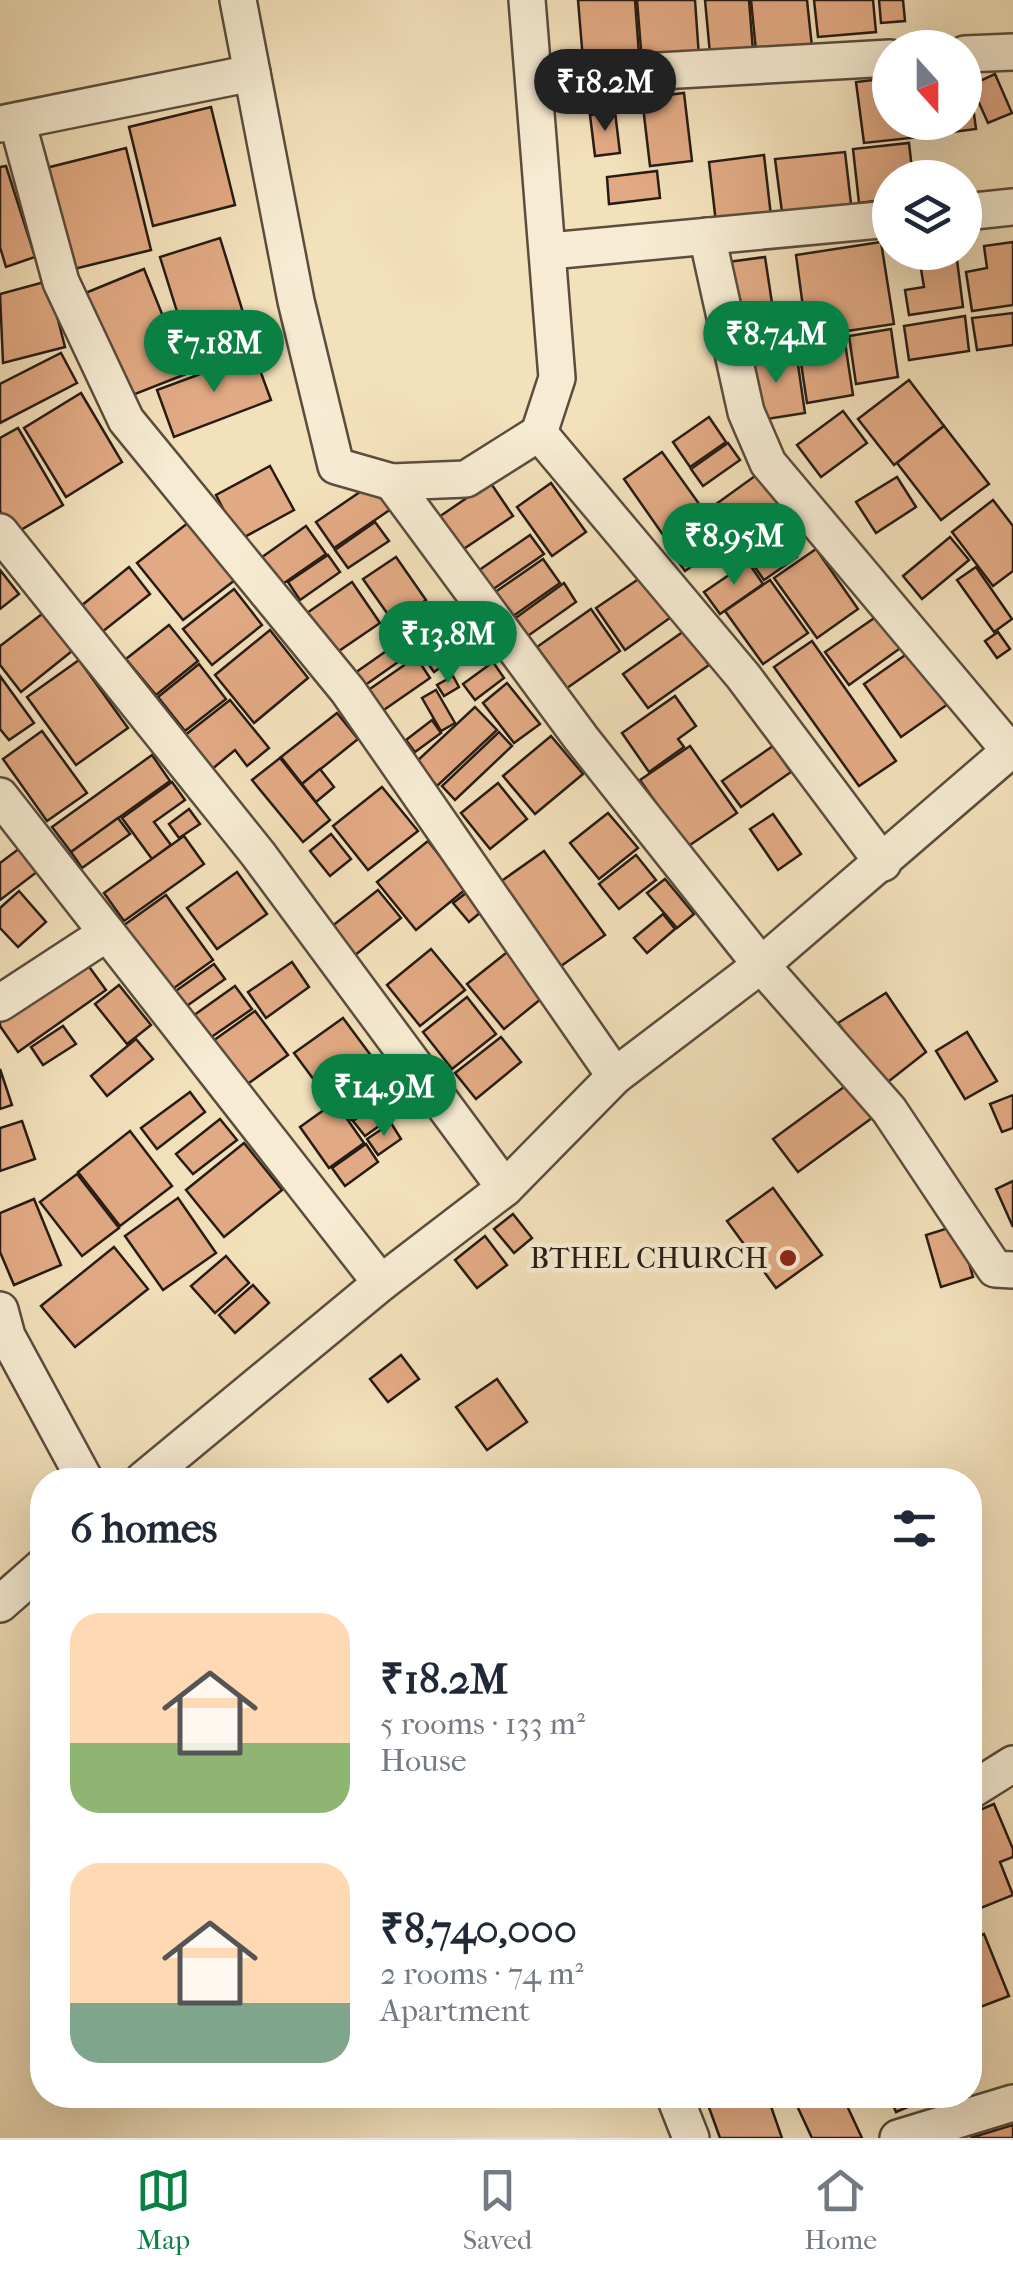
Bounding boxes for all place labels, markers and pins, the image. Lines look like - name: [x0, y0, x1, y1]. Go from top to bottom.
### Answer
- pin: ₹18.2M: [524, 49, 686, 134]
- pin: ₹8.74M: [695, 301, 857, 386]
- pin: ₹7.18M: [133, 310, 295, 395]
- pin: ₹8.95M: [653, 503, 815, 588]
- pin: ₹13.8M: [367, 601, 529, 686]
- pin: ₹14.9M: [303, 1054, 465, 1139]
- place label: BTHEL CHURCH: [530, 1241, 768, 1276]
- marker: BTHEL CHURCH: [777, 1247, 799, 1269]

